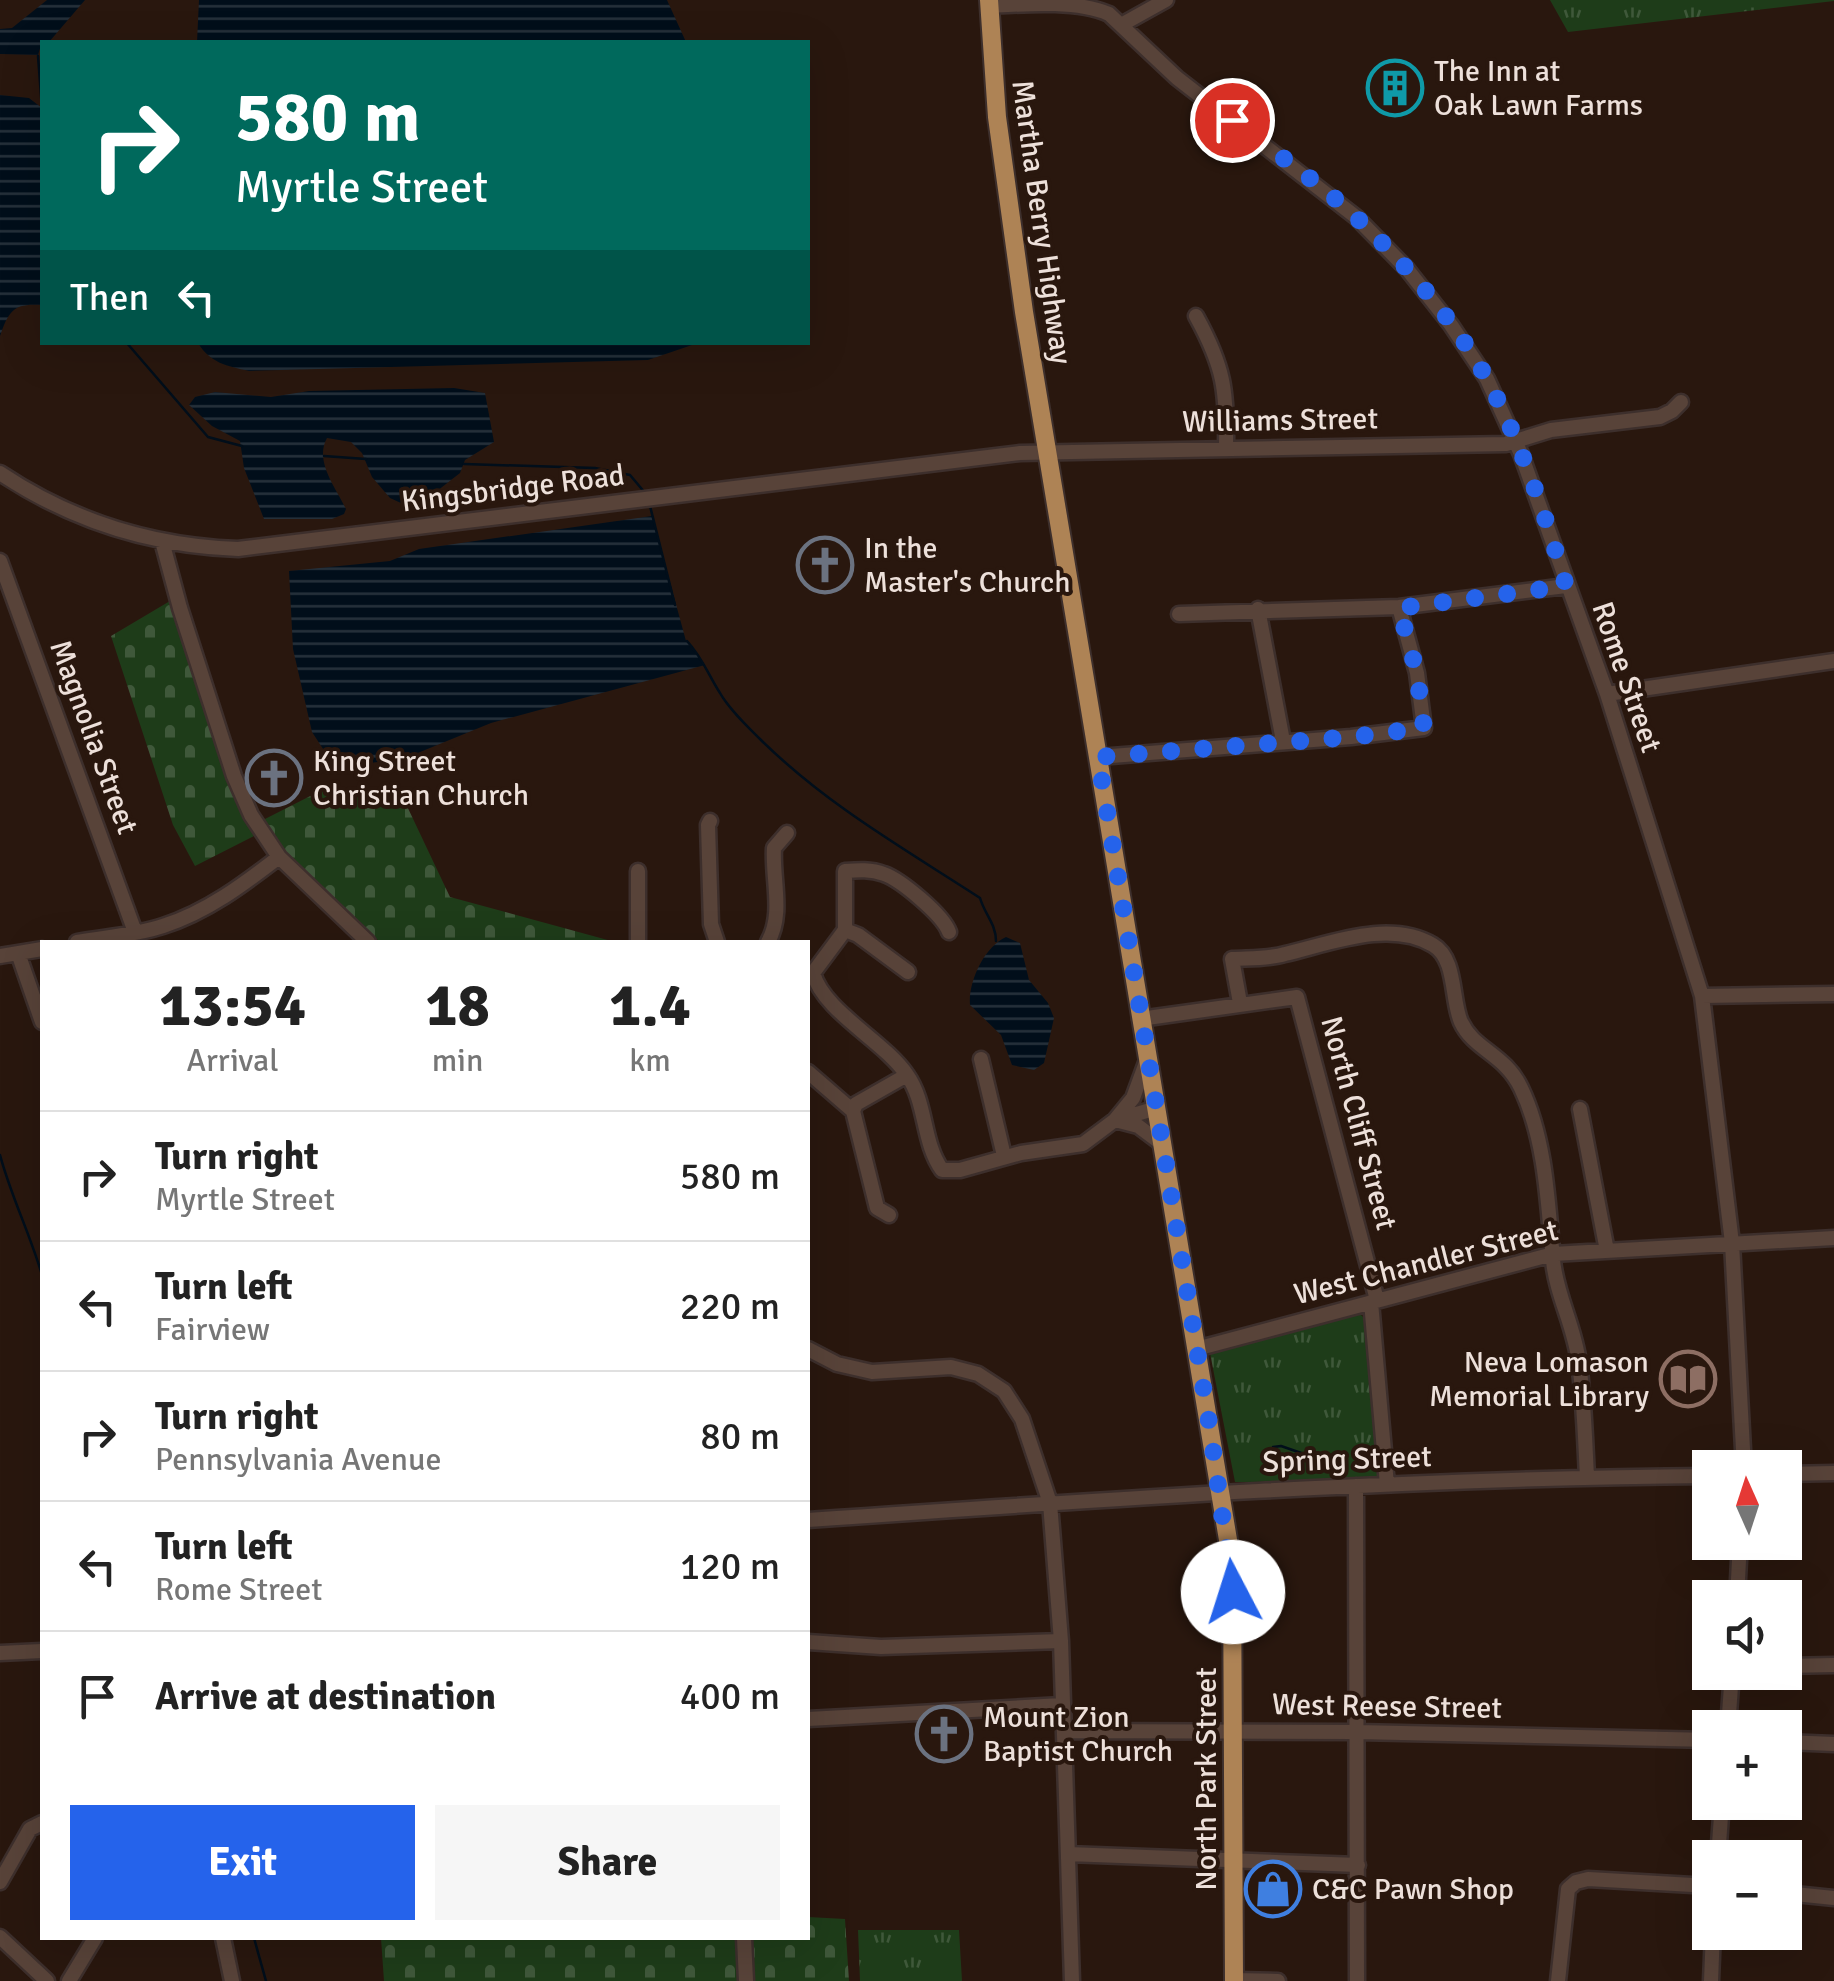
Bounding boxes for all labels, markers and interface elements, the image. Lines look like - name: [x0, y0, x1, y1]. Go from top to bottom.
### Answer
- place label: The Inn at Oak Lawn Farms: [1434, 53, 1643, 124]
- building icon: The Inn at Oak Lawn Farms: [1365, 58, 1425, 118]
- text: 580 m: [235, 74, 420, 160]
- street label: Martha Berry Highway: [1003, 78, 1080, 367]
- pin: [1190, 78, 1275, 163]
- icon: right: [70, 80, 200, 210]
- icon: arrive: [1205, 93, 1260, 148]
- text: Myrtle Street: [235, 160, 488, 215]
- icon: left: [169, 270, 224, 325]
- text: Then: [70, 274, 149, 321]
- street label: Williams Street: [1182, 400, 1378, 441]
- street label: Kingsbridge Road: [399, 456, 627, 521]
- place label: In the Master's Church: [864, 530, 1071, 601]
- church icon: In the Master's Church: [795, 535, 855, 595]
- street label: Rome Street: [1583, 597, 1670, 757]
- street label: Magnolia Street: [41, 635, 146, 839]
- place label: King Street Christian Church: [313, 743, 529, 814]
- church icon: King Street Christian Church: [244, 748, 304, 808]
- text: 13:54: [159, 969, 306, 1043]
- text: 18: [425, 969, 490, 1043]
- text: 1.4: [609, 969, 691, 1043]
- street label: North Cliff Street: [1312, 1012, 1405, 1234]
- text: Arrival: [187, 1041, 279, 1080]
- text: min: [432, 1041, 483, 1080]
- text: km: [629, 1041, 671, 1080]
- text: Turn right: [155, 1133, 319, 1180]
- icon: right: [70, 1149, 125, 1204]
- text: 580 m: [680, 1153, 780, 1200]
- text: Myrtle Street: [155, 1180, 335, 1219]
- street label: West Chandler Street: [1290, 1212, 1562, 1313]
- text: Turn left: [155, 1263, 293, 1310]
- icon: left: [70, 1279, 125, 1334]
- text: 220 m: [680, 1283, 780, 1330]
- text: Fairview: [155, 1310, 270, 1349]
- place label: Neva Lomason Memorial Library: [1429, 1344, 1649, 1415]
- library icon: Neva Lomason Memorial Library: [1658, 1349, 1718, 1409]
- text: Turn right: [155, 1393, 319, 1440]
- icon: right: [70, 1409, 125, 1464]
- text: 80 m: [700, 1413, 780, 1460]
- street label: Spring Street: [1262, 1438, 1432, 1481]
- text: Pennsylvania Avenue: [155, 1440, 441, 1479]
- north arrow: [1692, 1450, 1802, 1560]
- map controls: [1692, 1450, 1802, 1950]
- text: Turn left: [155, 1523, 293, 1570]
- icon: left: [70, 1539, 125, 1594]
- position arrow: [1181, 1540, 1285, 1644]
- text: 120 m: [680, 1543, 780, 1590]
- text: Rome Street: [155, 1570, 322, 1609]
- button: sound: [1692, 1580, 1802, 1690]
- street label: North Park Street: [1188, 1667, 1225, 1891]
- icon: arrive: [70, 1669, 125, 1724]
- text: Arrive at destination: [155, 1673, 496, 1720]
- text: 400 m: [680, 1673, 780, 1720]
- street label: West Reese Street: [1272, 1686, 1502, 1727]
- place label: Mount Zion Baptist Church: [983, 1699, 1173, 1770]
- church icon: Mount Zion Baptist Church: [914, 1704, 974, 1764]
- button: +: [1692, 1710, 1802, 1820]
- button: Exit: [70, 1805, 415, 1920]
- button: Share: [435, 1805, 780, 1920]
- button: −: [1692, 1840, 1802, 1950]
- shop icon: C&C Pawn Shop: [1243, 1859, 1303, 1919]
- place label: C&C Pawn Shop: [1312, 1871, 1514, 1908]

